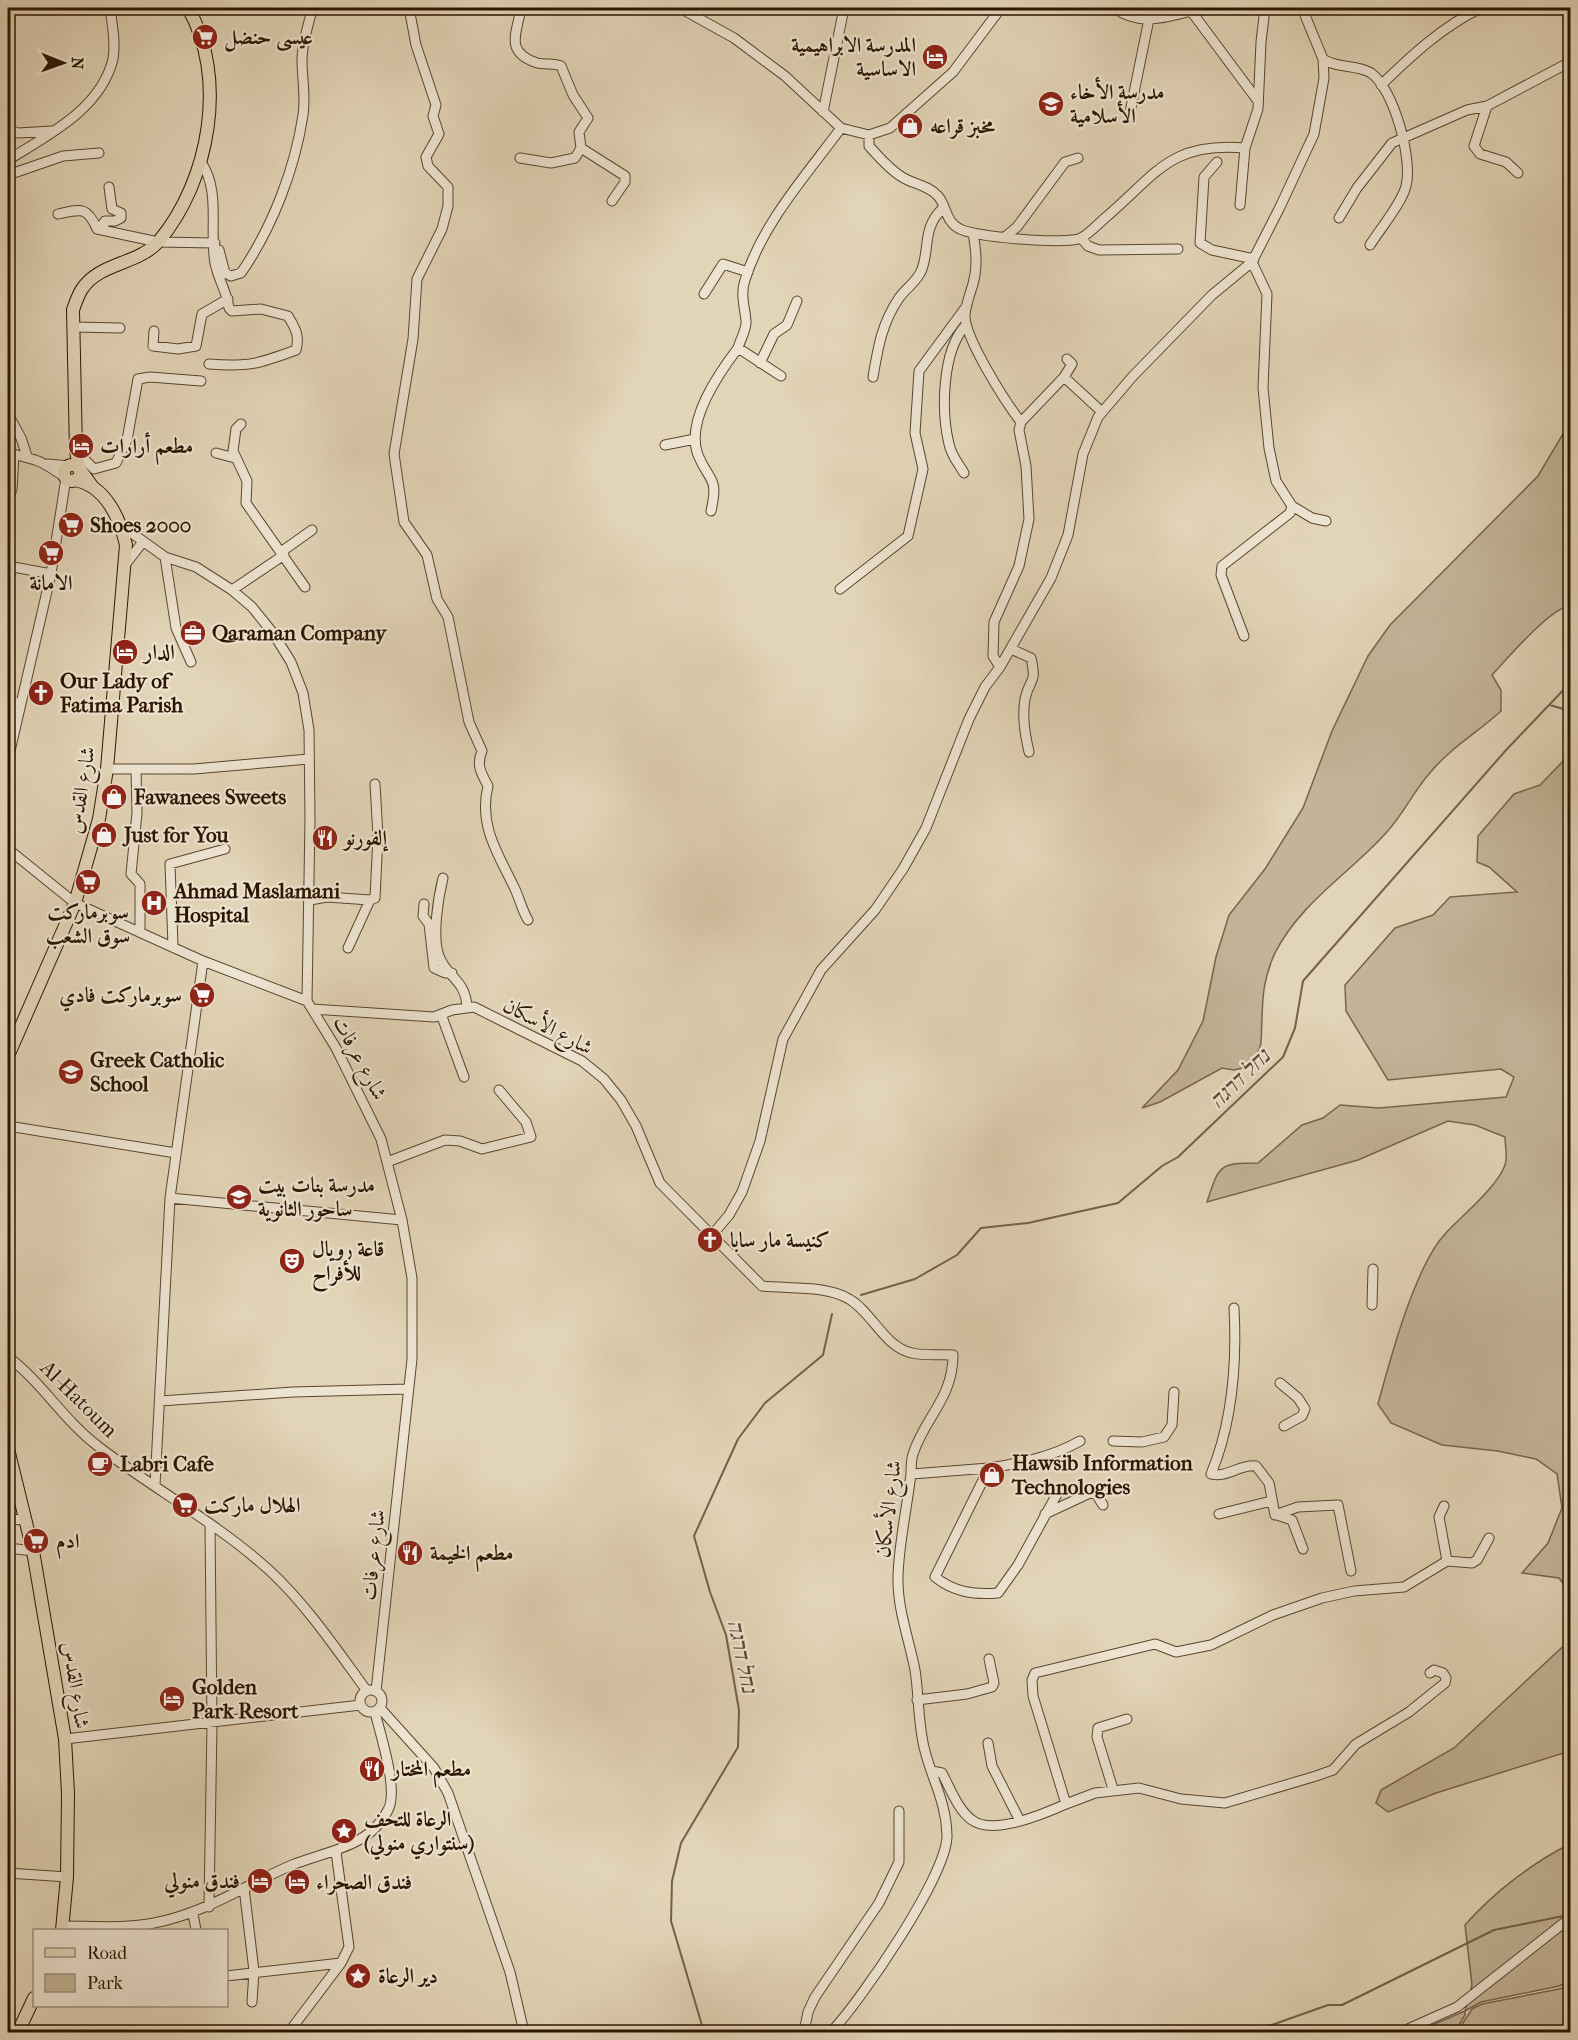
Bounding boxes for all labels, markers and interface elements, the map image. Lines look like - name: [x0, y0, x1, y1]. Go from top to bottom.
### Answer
- supermarket icon: عيسى حنضل: [190, 22, 220, 52]
- place label: عيسى حنضل: [224, 25, 313, 52]
- north arrow: [33, 33, 93, 93]
- place label: المدرسة الابراهيمية الاساسية: [791, 33, 916, 81]
- hotel icon: المدرسة الابراهيمية الاساسية: [920, 42, 950, 72]
- text: N: [68, 57, 87, 70]
- place label: مدرسة الأخاء الأسلامية: [1070, 76, 1164, 128]
- school or university icon: مدرسة الأخاء الأسلامية: [1036, 89, 1066, 119]
- shop icon: مخبز قراعه: [895, 111, 925, 141]
- place label: مخبز قراعه: [930, 114, 996, 140]
- hotel icon: مطعم أرارات: [66, 431, 96, 461]
- place label: مطعم أرارات: [100, 432, 193, 465]
- supermarket icon: Shoes 2000: [56, 510, 86, 540]
- place label: Shoes 2000: [90, 513, 191, 537]
- supermarket icon: الامانة: [36, 538, 66, 568]
- place label: الامانة: [30, 571, 72, 595]
- office icon: Qaraman Company: [178, 618, 208, 648]
- place label: Qaraman Company: [212, 621, 388, 645]
- hotel icon: الدار: [110, 637, 140, 667]
- place label: الدار: [142, 640, 175, 665]
- place label: Our Lady of Fatima Parish: [59, 669, 183, 717]
- church icon: Our Lady of Fatima Parish: [26, 678, 56, 708]
- street label: شارع القدس: [62, 745, 106, 836]
- shop icon: Fawanees Sweets: [99, 782, 129, 812]
- place label: Fawanees Sweets: [133, 785, 287, 809]
- shop icon: Just for You: [89, 820, 119, 850]
- place label: Just for You: [122, 823, 229, 847]
- restaurant icon: إلفورنو: [310, 823, 340, 853]
- place label: إلفورنو: [342, 826, 388, 852]
- supermarket icon: سوبرماركت سوق الشعب: [73, 867, 103, 897]
- place label: Ahmad Maslamani Hospital: [172, 879, 341, 927]
- hospital icon: Ahmad Maslamani Hospital: [139, 888, 169, 918]
- place label: سوبرماركت سوق الشعب: [46, 900, 130, 950]
- supermarket icon: سوبرماركت فادي: [187, 980, 217, 1010]
- place label: سوبرماركت فادي: [59, 983, 182, 1012]
- street label: شارع الأسكان: [496, 990, 598, 1065]
- street label: شارع عرفات: [323, 1012, 392, 1107]
- water label: נחל דרגה: [1204, 1043, 1276, 1114]
- place label: Greek Catholic School: [90, 1048, 224, 1096]
- school or university icon: Greek Catholic School: [56, 1057, 86, 1087]
- place label: مدرسة بنات بيت ساحور الثانوية: [258, 1173, 375, 1222]
- school or university icon: مدرسة بنات بيت ساحور الثانوية: [224, 1182, 254, 1212]
- church icon: كنيسة مار سابا: [695, 1225, 725, 1255]
- place label: كنيسة مار سابا: [730, 1228, 830, 1253]
- place label: قاعة رويال للأفراح: [312, 1237, 384, 1292]
- theatre icon: قاعة رويال للأفراح: [277, 1246, 307, 1276]
- street label: Al-Hatoum: [35, 1355, 123, 1443]
- cafe icon: Labri Cafe: [85, 1449, 115, 1479]
- place label: Hawsib Information Technologies: [1011, 1451, 1193, 1499]
- place label: Labri Cafe: [120, 1452, 214, 1476]
- street label: شارع الأسكان: [867, 1459, 912, 1560]
- shop icon: Hawsib Information Technologies: [977, 1460, 1007, 1490]
- supermarket icon: الهلال ماركت: [170, 1490, 200, 1520]
- place label: الهلال ماركت: [204, 1493, 301, 1518]
- street label: شارع عرفات: [356, 1508, 396, 1602]
- supermarket icon: ادم: [21, 1526, 51, 1556]
- place label: ادم: [56, 1529, 80, 1560]
- restaurant icon: مطعم الخيمة: [395, 1538, 425, 1568]
- place label: مطعم الخيمة: [430, 1541, 514, 1572]
- water label: נחל דרגה: [722, 1617, 763, 1697]
- street label: شارع القدس: [51, 1640, 95, 1731]
- place label: Golden Park Resort: [192, 1675, 299, 1723]
- hotel icon: Golden Park Resort: [157, 1684, 187, 1714]
- restaurant icon: مطعم المختار: [357, 1754, 387, 1784]
- place label: مطعم المختار: [390, 1757, 471, 1788]
- place label: الرعاة للتحف (سنتواري منولي): [364, 1807, 474, 1861]
- place icon: الرعاة للتحف (سنتواري منولي): [329, 1816, 359, 1846]
- hotel icon: فندق منولي: [245, 1866, 275, 1896]
- hotel icon: فندق الصحراء: [282, 1867, 312, 1897]
- place label: فندق منولي: [163, 1869, 240, 1899]
- place label: فندق الصحراء: [316, 1870, 412, 1896]
- legend: [33, 1929, 228, 2007]
- text: Road: [87, 1943, 127, 1964]
- place icon: دير الرعاة: [343, 1961, 373, 1991]
- place label: دير الرعاة: [378, 1964, 438, 1988]
- text: Park: [87, 1973, 124, 1994]

